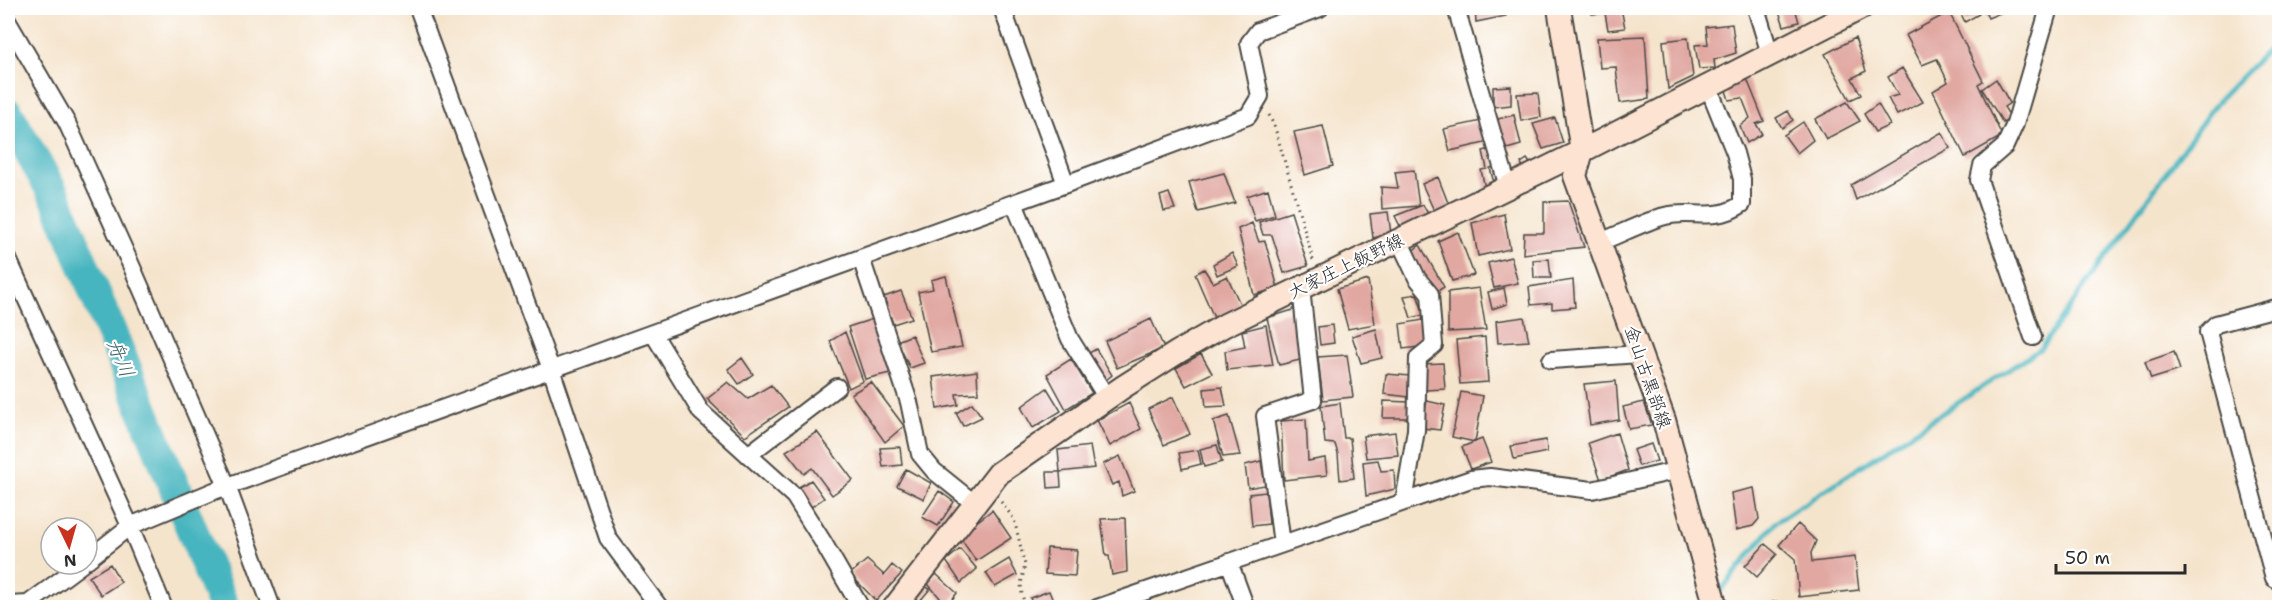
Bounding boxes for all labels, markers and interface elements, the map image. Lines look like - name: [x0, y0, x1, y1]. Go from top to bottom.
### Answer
- street label: 大家庄上飯野線: [1284, 228, 1408, 304]
- street label: 金山古黒部線: [1619, 322, 1677, 432]
- water label: 舟川: [101, 335, 141, 381]
- north arrow: [39, 516, 99, 576]
- scale bar: [2056, 537, 2185, 575]
- text: 50 m: [2065, 546, 2110, 570]
- text: N: [63, 549, 77, 571]

